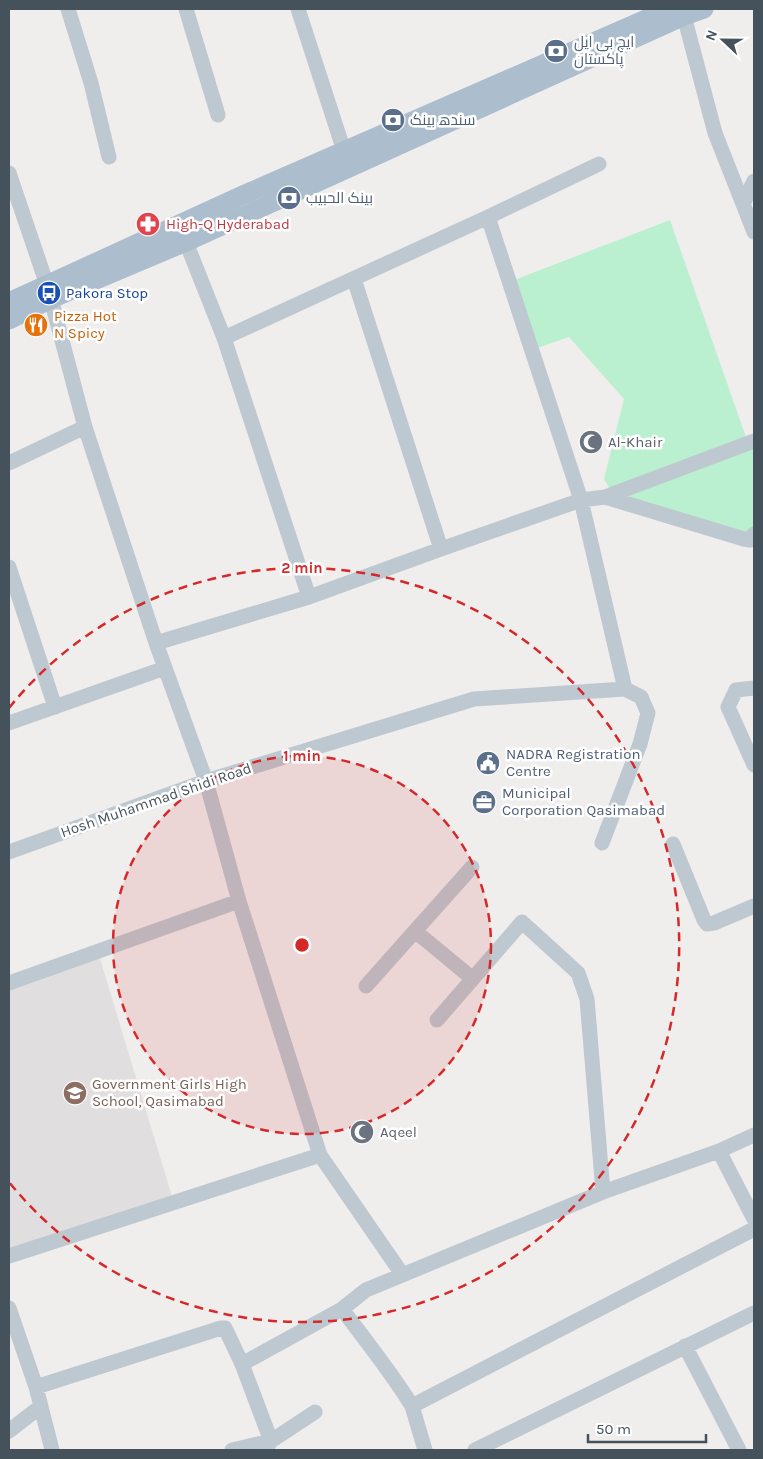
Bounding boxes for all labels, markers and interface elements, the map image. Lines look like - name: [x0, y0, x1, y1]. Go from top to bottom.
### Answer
- north arrow: [698, 15, 748, 65]
- text: N: [702, 27, 721, 43]
- place label: ایچ بی ایل پاکستان: [574, 33, 634, 69]
- bank icon: ایچ بی ایل پاکستان: [543, 38, 569, 64]
- bank icon: سندھ بینک: [380, 107, 406, 133]
- place label: سندھ بینک: [410, 111, 475, 129]
- bank icon: بينک الحبيب: [276, 185, 302, 211]
- place label: بينک الحبيب: [306, 189, 373, 207]
- pharmacy icon: High-Q Hyderabad: [135, 211, 161, 237]
- place label: High-Q Hyderabad: [166, 215, 290, 233]
- bus stop icon: Pakora Stop: [36, 280, 62, 306]
- place label: Pakora Stop: [66, 284, 148, 302]
- place label: Pizza Hot N Spicy: [54, 307, 117, 342]
- restaurant icon: Pizza Hot N Spicy: [23, 312, 49, 338]
- mosque icon: Al-Khair: [578, 429, 604, 455]
- place label: Al-Khair: [608, 433, 663, 451]
- text: 2 min: [281, 559, 323, 577]
- place label: NADRA Registration Centre: [506, 745, 641, 780]
- text: 1 min: [283, 747, 321, 765]
- public building icon: NADRA Registration Centre: [475, 750, 501, 776]
- street label: Hosh Muhammad Shidi Road: [58, 759, 254, 841]
- place label: Municipal Corporation Qasimabad: [502, 784, 665, 819]
- office icon: Municipal Corporation Qasimabad: [471, 789, 497, 815]
- centre of rings: [293, 936, 311, 954]
- place label: Government Girls High School, Qasimabad: [92, 1075, 247, 1110]
- school or university icon: Government Girls High School, Qasimabad: [62, 1080, 88, 1106]
- mosque icon: Aqeel: [349, 1119, 375, 1145]
- place label: Aqeel: [380, 1123, 417, 1141]
- scale bar: [588, 1412, 706, 1444]
- text: 50 m: [596, 1420, 631, 1438]

